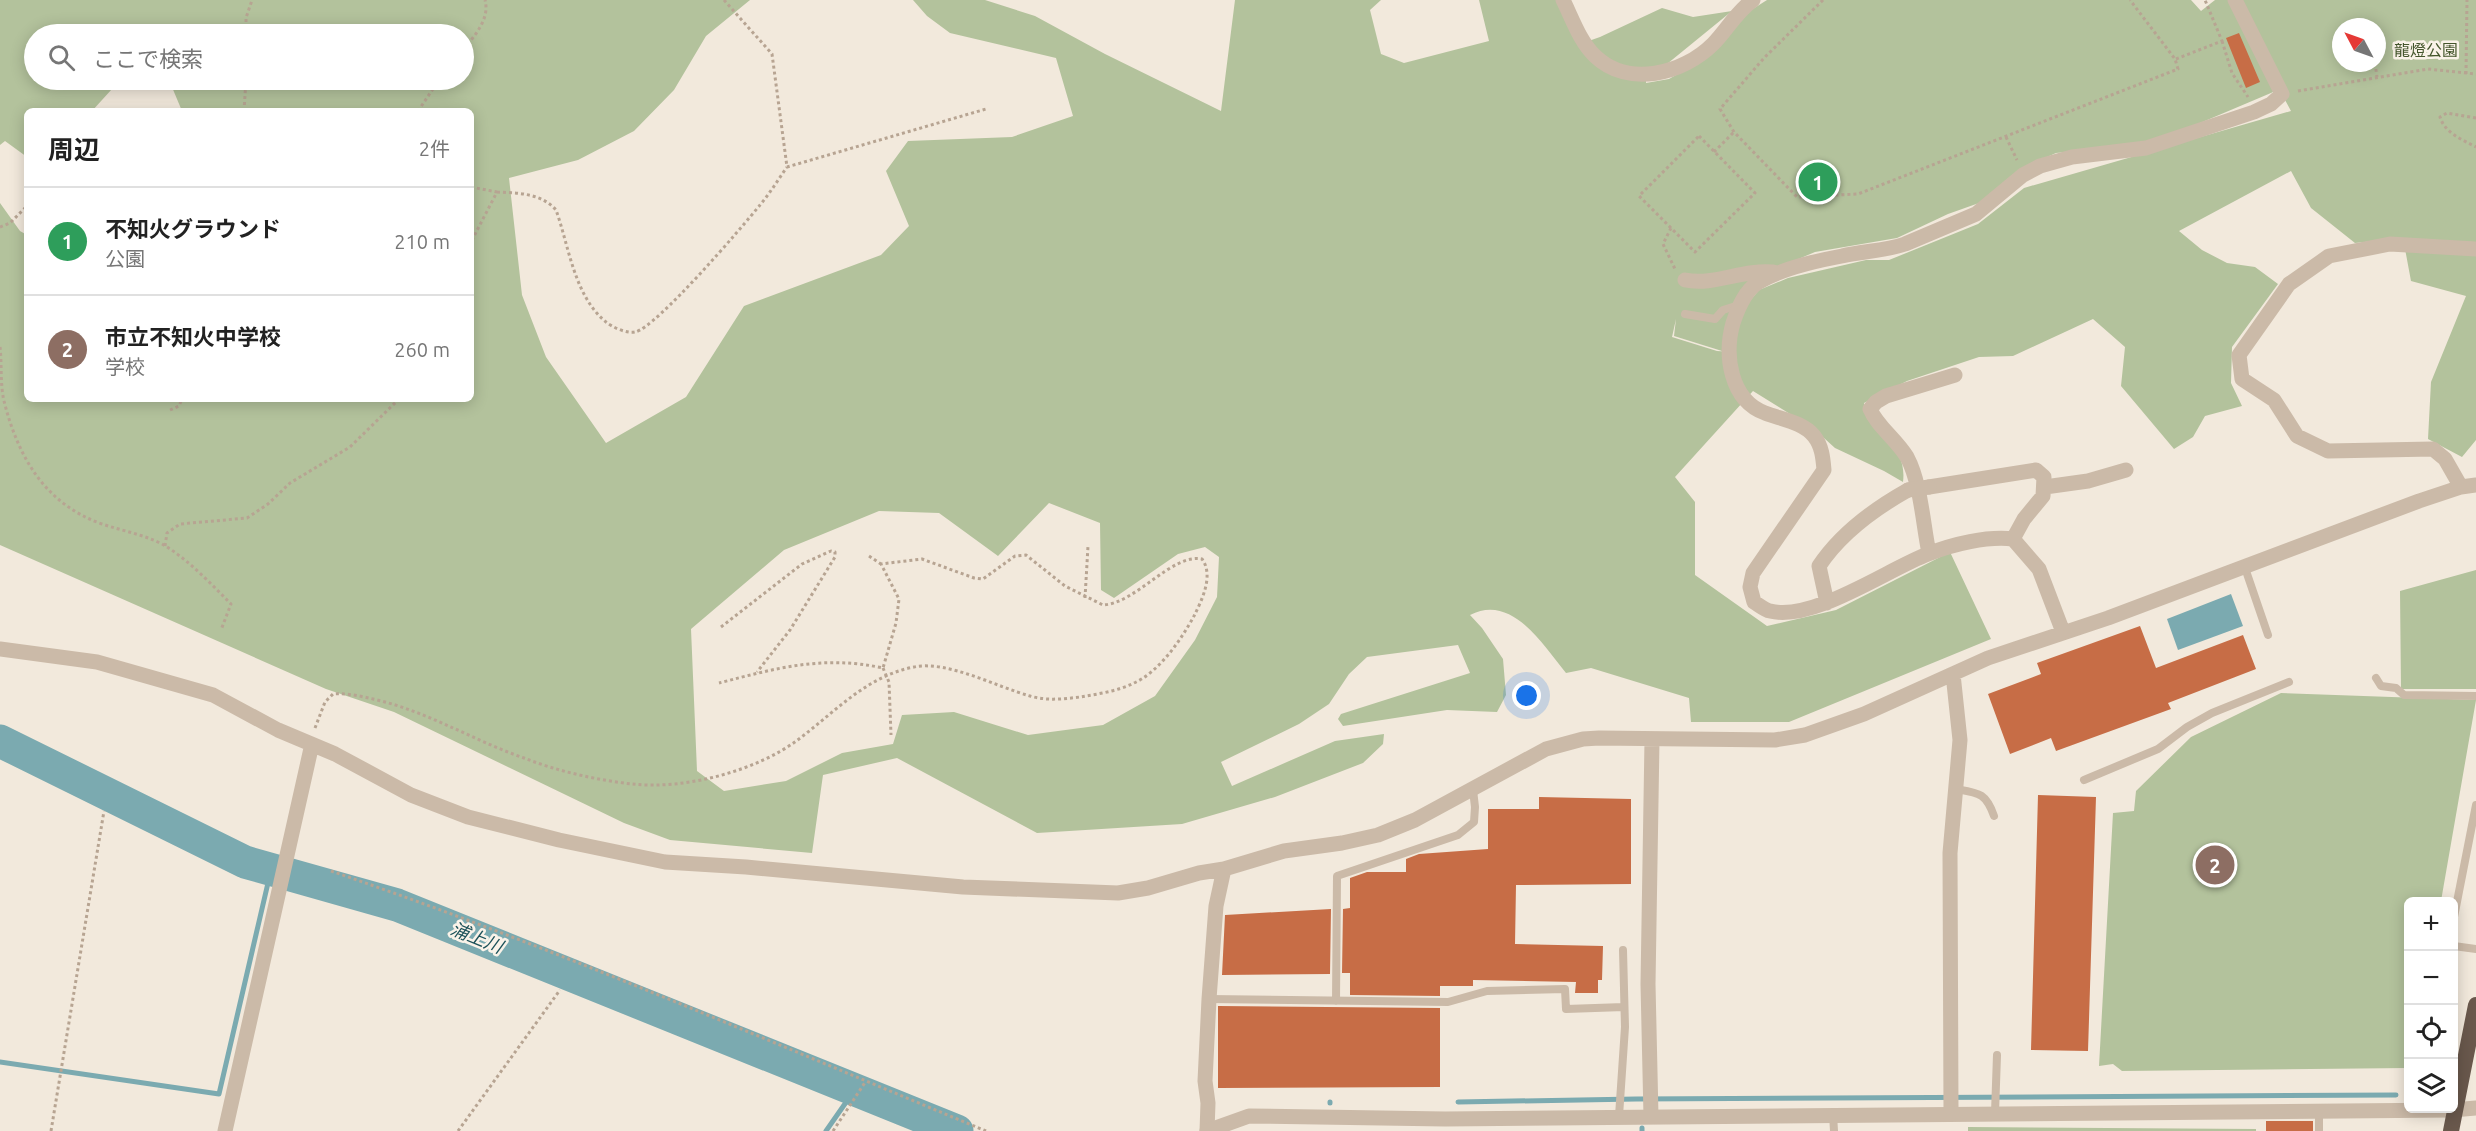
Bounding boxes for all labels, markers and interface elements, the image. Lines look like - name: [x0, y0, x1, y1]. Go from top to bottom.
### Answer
- north arrow: [2332, 18, 2386, 72]
- search box: [24, 24, 474, 90]
- icon: search: [45, 41, 78, 74]
- park label: 龍燈公園: [2394, 41, 2458, 59]
- text: ここで検索: [93, 46, 203, 71]
- text: 周辺: [48, 135, 100, 164]
- text: 2件: [419, 137, 450, 160]
- pin: 1: [1798, 160, 1838, 204]
- text: 不知火グラウンド: [105, 216, 281, 241]
- text: 1: [62, 230, 73, 253]
- text: 210 m: [394, 230, 450, 253]
- text: 公園: [105, 247, 145, 270]
- text: 市立不知火中学校: [105, 324, 281, 349]
- text: 2: [62, 338, 73, 361]
- text: 260 m: [394, 338, 450, 361]
- text: 学校: [105, 355, 145, 378]
- your location: [1512, 681, 1541, 710]
- pin: 2: [2196, 842, 2234, 888]
- map controls: [2404, 897, 2458, 1113]
- button: +: [2404, 897, 2458, 951]
- water label: 浦上川: [448, 918, 508, 957]
- button: −: [2404, 951, 2458, 1005]
- button: locate: [2404, 1005, 2458, 1059]
- button: layers: [2404, 1059, 2458, 1113]

